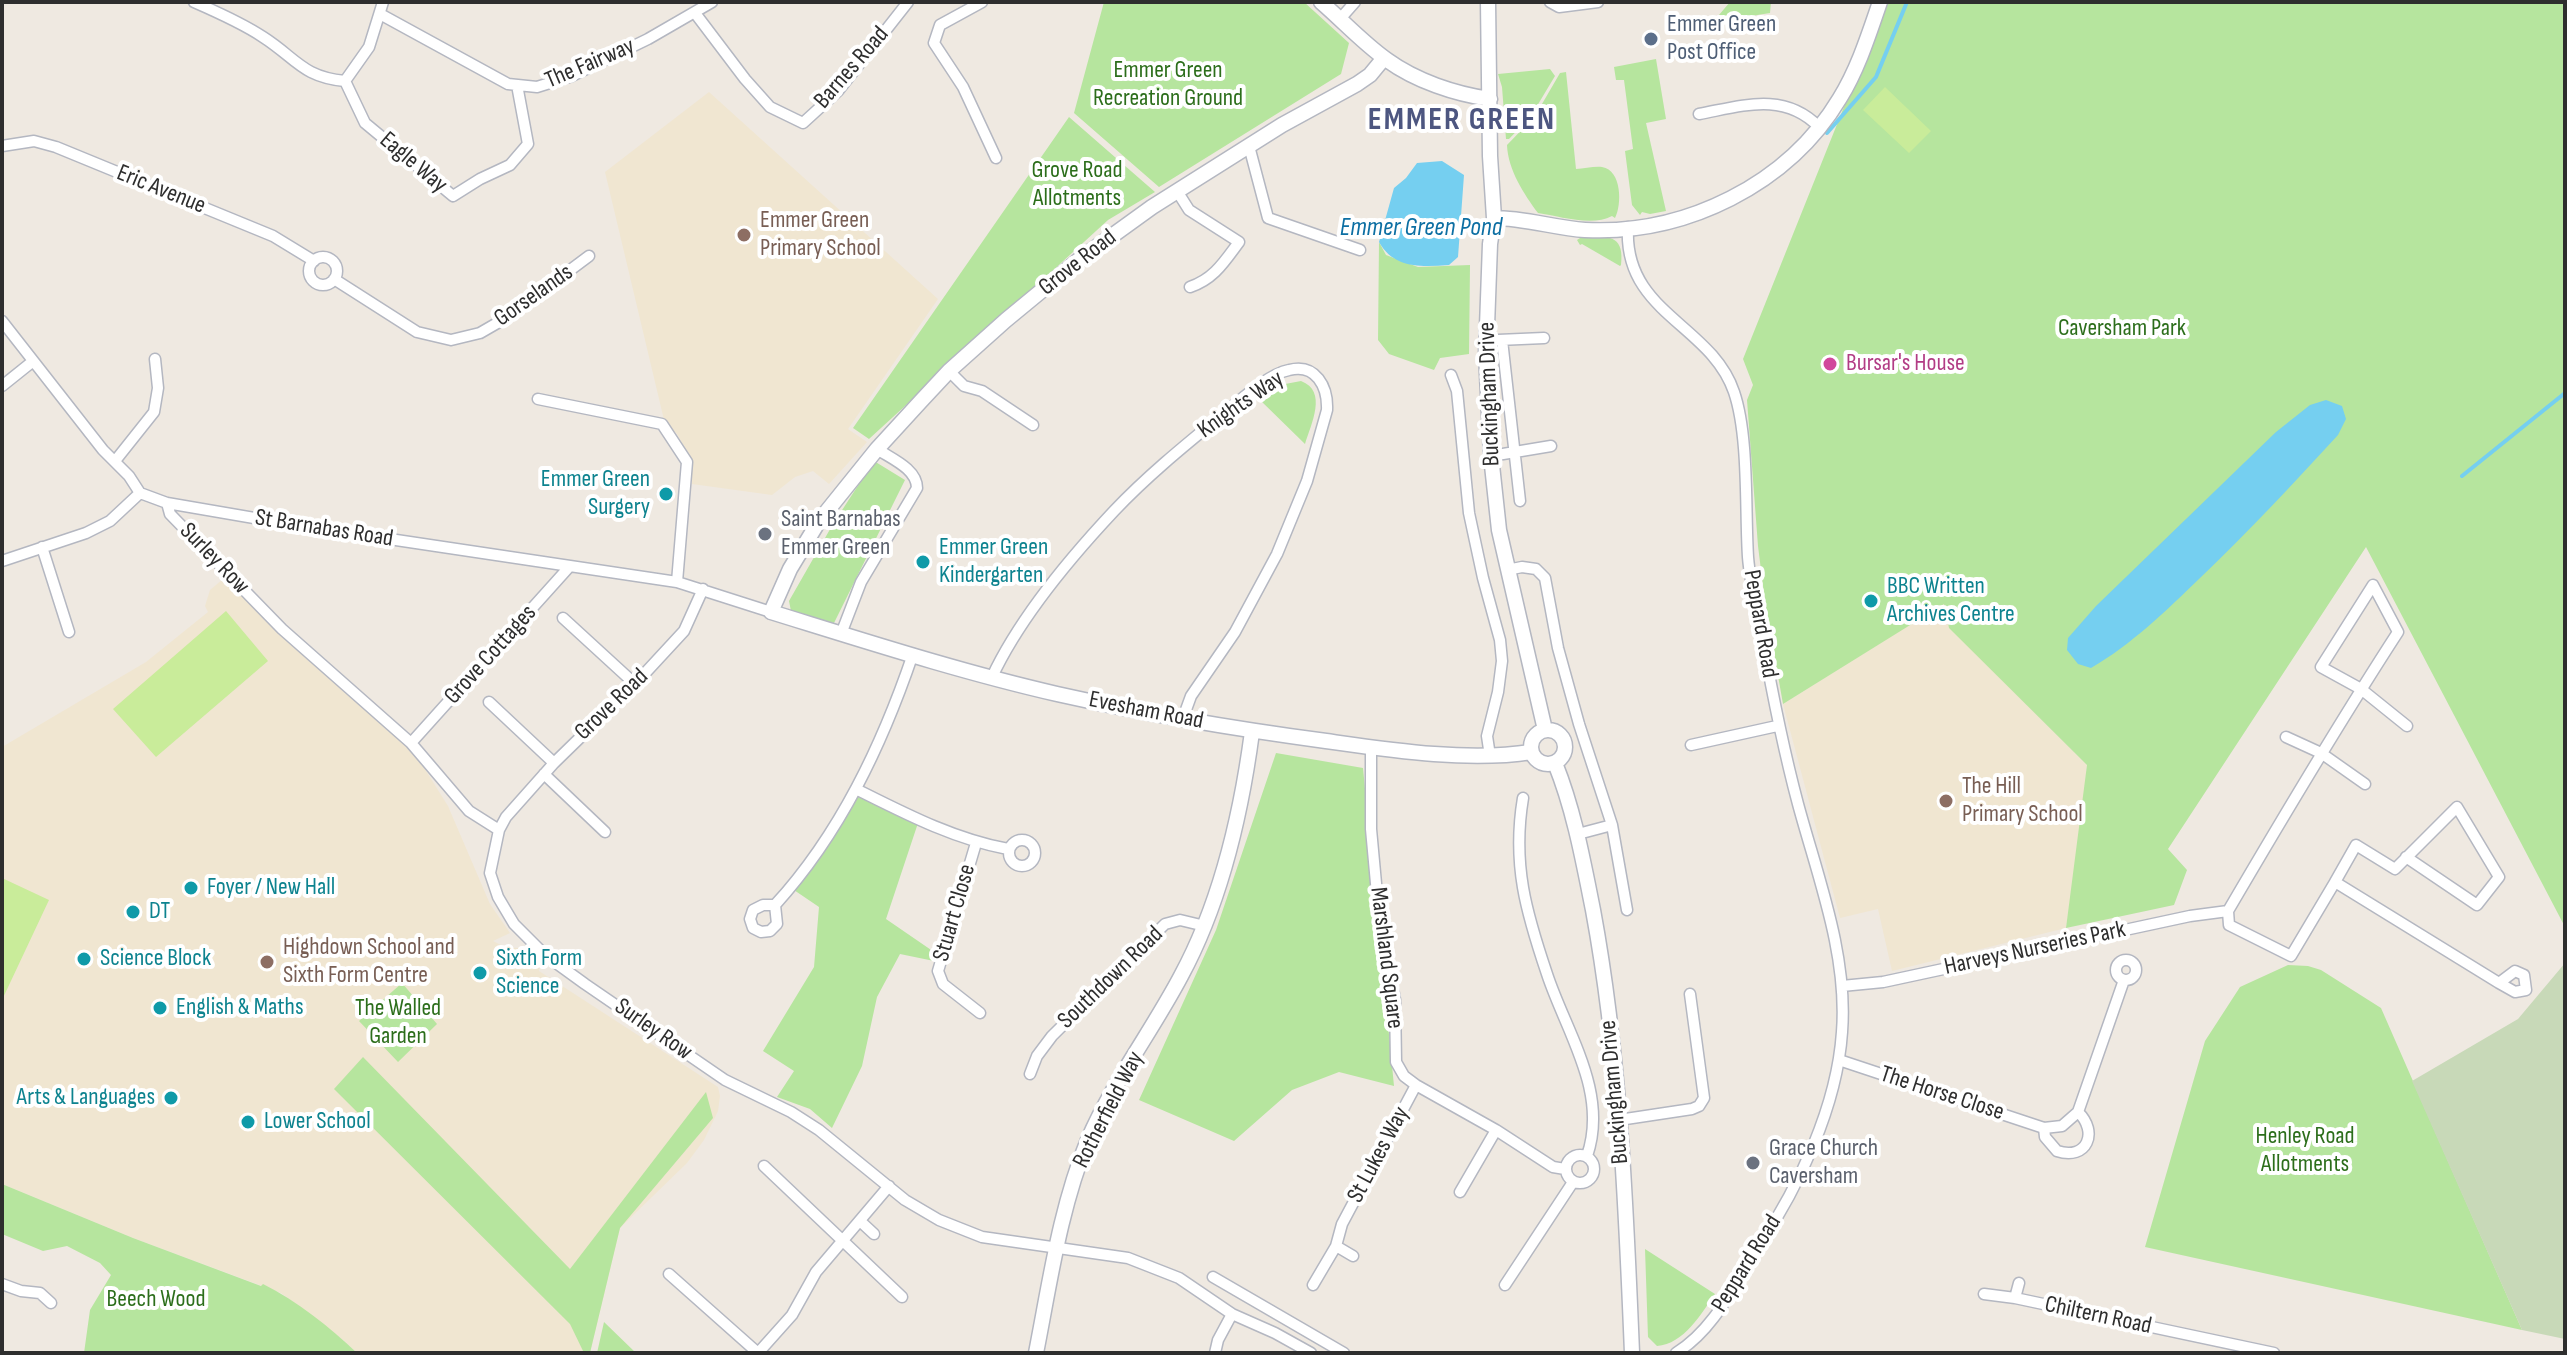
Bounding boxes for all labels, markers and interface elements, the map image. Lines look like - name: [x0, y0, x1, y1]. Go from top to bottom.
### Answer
- place label: Emmer Green Post Office: [1667, 11, 1776, 67]
- street label: Barnes Road: [809, 21, 895, 115]
- marker: Emmer Green Post Office: [1642, 30, 1660, 48]
- street label: The Fairway: [541, 32, 639, 96]
- park label: Emmer Green Recreation Ground: [1093, 57, 1243, 113]
- district label: EMMER GREEN: [1368, 102, 1556, 140]
- street label: Eagle Way: [373, 126, 453, 200]
- park label: Grove Road Allotments: [1032, 157, 1122, 213]
- street label: Eric Avenue: [112, 159, 210, 221]
- place label: Emmer Green Primary School: [760, 207, 881, 263]
- water label: Emmer Green Pond: [1340, 212, 1502, 244]
- street label: Grove Road: [1033, 224, 1123, 302]
- marker: Emmer Green Primary School: [735, 226, 753, 244]
- street label: Gorselands: [489, 259, 579, 333]
- park label: Caversham Park: [2058, 315, 2186, 343]
- street label: Buckingham Drive: [1473, 321, 1507, 467]
- place label: Bursar's House: [1846, 350, 1965, 378]
- marker: Bursar's House: [1821, 355, 1839, 373]
- street label: Knights Way: [1192, 365, 1290, 445]
- place label: Emmer Green Surgery: [541, 466, 650, 522]
- marker: Emmer Green Surgery: [657, 485, 675, 503]
- street label: St Barnabas Road: [253, 504, 395, 554]
- place label: Saint Barnabas Emmer Green: [781, 506, 901, 562]
- street label: Surley Row: [173, 517, 255, 601]
- marker: Saint Barnabas Emmer Green: [756, 525, 774, 543]
- place label: Emmer Green Kindergarten: [939, 534, 1048, 590]
- marker: Emmer Green Kindergarten: [914, 553, 932, 571]
- street label: Peppard Road: [1736, 568, 1784, 680]
- place label: BBC Written Archives Centre: [1887, 573, 2015, 629]
- marker: BBC Written Archives Centre: [1862, 592, 1880, 610]
- street label: Grove Cottages: [439, 599, 543, 711]
- street label: Grove Road: [569, 663, 655, 747]
- street label: Evesham Road: [1086, 686, 1206, 736]
- place label: The Hill Primary School: [1962, 773, 2083, 829]
- marker: The Hill Primary School: [1937, 792, 1955, 810]
- street label: Stuart Close: [927, 861, 983, 965]
- place label: Foyer / New Hall: [207, 874, 335, 902]
- marker: Foyer / New Hall: [182, 879, 200, 897]
- street label: Marshland Square: [1363, 886, 1409, 1030]
- place label: DT: [149, 898, 170, 926]
- marker: DT: [124, 903, 142, 921]
- street label: Harveys Nurseries Park: [1942, 916, 2128, 982]
- street label: Southdown Road: [1052, 921, 1170, 1035]
- place label: Highdown School and Sixth Form Centre: [283, 934, 455, 990]
- place label: Science Block: [100, 945, 211, 973]
- place label: Sixth Form Science: [496, 945, 582, 1001]
- marker: Science Block: [75, 950, 93, 968]
- marker: Highdown School and Sixth Form Centre: [258, 953, 276, 971]
- marker: Sixth Form Science: [471, 964, 489, 982]
- street label: Surley Row: [609, 993, 697, 1067]
- place label: English & Maths: [176, 994, 304, 1022]
- park label: The Walled Garden: [355, 995, 441, 1051]
- marker: English & Maths: [151, 999, 169, 1017]
- street label: Buckingham Drive: [1594, 1019, 1636, 1165]
- street label: Rotherfield Way: [1067, 1047, 1151, 1173]
- street label: The Horse Close: [1877, 1060, 2007, 1128]
- place label: Arts & Languages: [17, 1084, 155, 1112]
- marker: Arts & Languages: [162, 1089, 180, 1107]
- street label: St Lukes Way: [1342, 1102, 1416, 1208]
- place label: Lower School: [264, 1108, 371, 1136]
- marker: Lower School: [239, 1113, 257, 1131]
- park label: Henley Road Allotments: [2255, 1123, 2355, 1179]
- place label: Grace Church Caversham: [1769, 1135, 1878, 1191]
- marker: Grace Church Caversham: [1744, 1154, 1762, 1172]
- street label: Peppard Road: [1706, 1210, 1788, 1318]
- park label: Beech Wood: [107, 1286, 205, 1314]
- street label: Chiltern Road: [2042, 1291, 2154, 1341]

